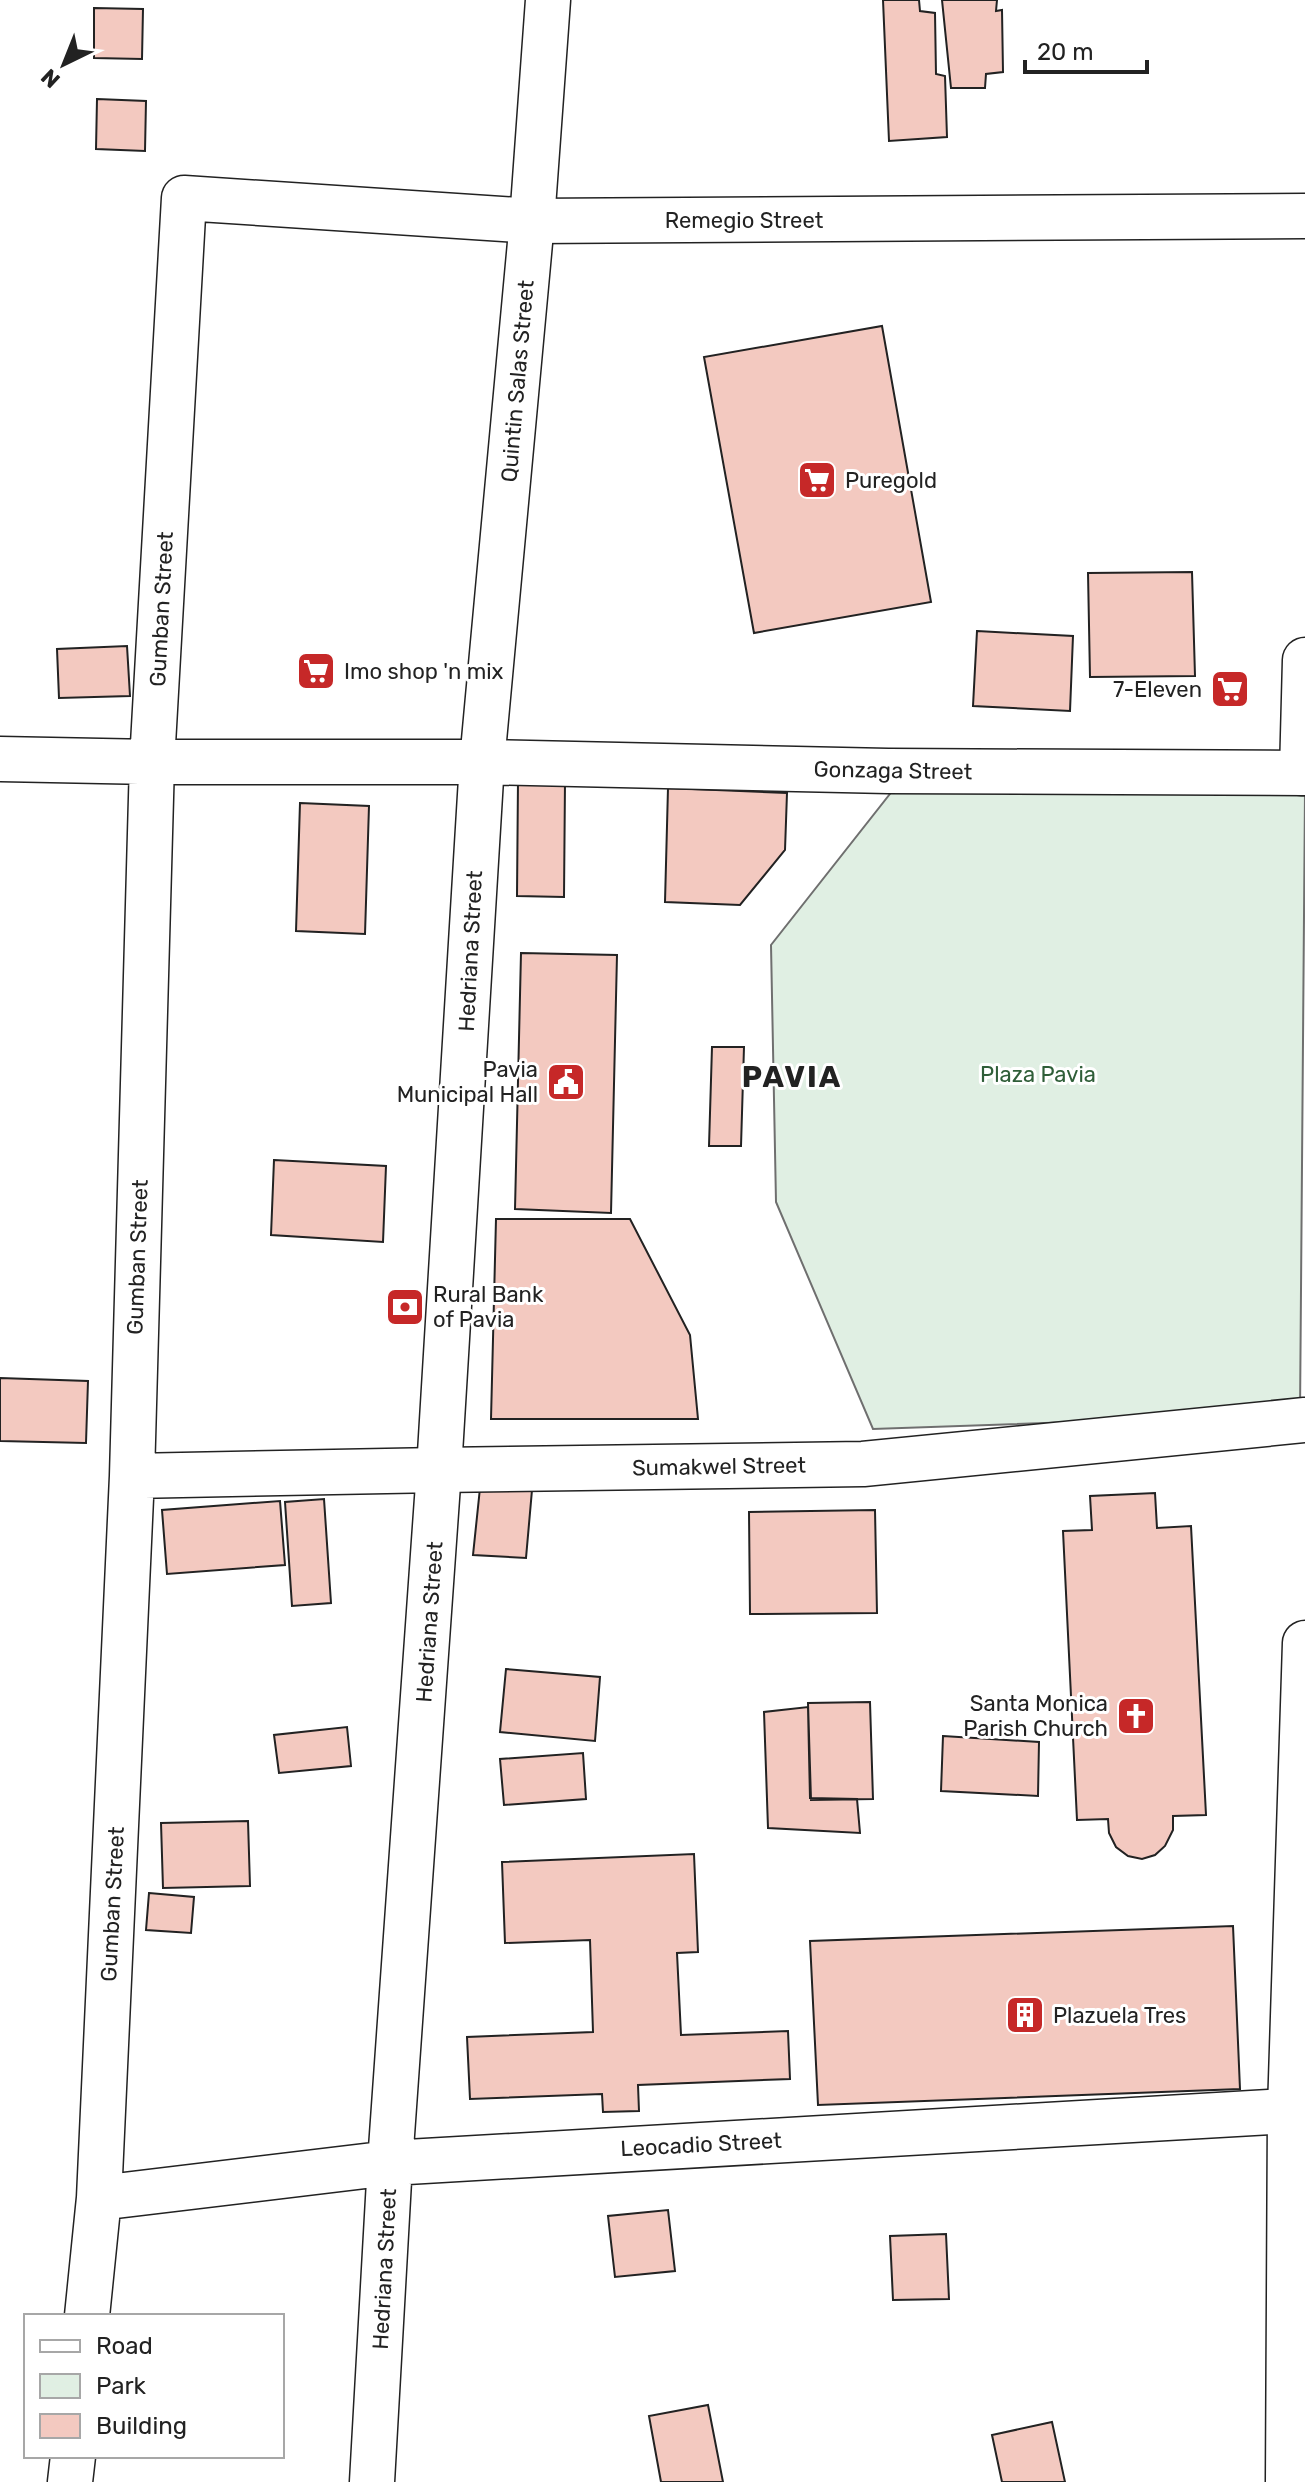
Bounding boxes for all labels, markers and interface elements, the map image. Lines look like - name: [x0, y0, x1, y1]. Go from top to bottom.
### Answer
- north arrow: [24, 24, 104, 104]
- scale bar: [1025, 24, 1147, 74]
- text: 20 m: [1037, 38, 1094, 66]
- text: N: [36, 63, 66, 94]
- street label: Remegio Street: [665, 207, 824, 234]
- street label: Quintin Salas Street: [495, 278, 540, 483]
- supermarket icon: Puregold: [796, 459, 838, 501]
- place label: Puregold: [845, 467, 937, 494]
- street label: Gumban Street: [144, 530, 179, 687]
- supermarket icon: Imo shop 'n mix: [295, 650, 337, 692]
- place label: Imo shop 'n mix: [344, 658, 504, 685]
- supermarket icon: 7-Eleven: [1209, 668, 1251, 710]
- place label: 7-Eleven: [1113, 676, 1202, 703]
- street label: Gonzaga Street: [813, 756, 973, 785]
- street label: Hedriana Street: [453, 869, 488, 1032]
- place label: Pavia Municipal Hall: [397, 1056, 538, 1108]
- district label: PAVIA: [742, 1059, 842, 1095]
- public building icon: Pavia Municipal Hall: [545, 1061, 587, 1103]
- park label: Plaza Pavia: [980, 1061, 1096, 1088]
- street label: Gumban Street: [121, 1179, 154, 1335]
- place label: Rural Bank of Pavia: [433, 1281, 544, 1333]
- bank icon: Rural Bank of Pavia: [384, 1286, 426, 1328]
- street label: Sumakwel Street: [632, 1451, 807, 1482]
- street label: Hedriana Street: [410, 1540, 449, 1703]
- place label: Santa Monica Parish Church: [963, 1690, 1108, 1742]
- church icon: Santa Monica Parish Church: [1115, 1695, 1157, 1737]
- street label: Gumban Street: [95, 1825, 130, 1982]
- building icon: Plazuela Tres: [1004, 1994, 1046, 2036]
- place label: Plazuela Tres: [1053, 2002, 1186, 2029]
- street label: Leocadio Street: [620, 2127, 783, 2162]
- street label: Hedriana Street: [367, 2187, 402, 2350]
- legend: [24, 2314, 284, 2458]
- text: Road: [96, 2332, 153, 2360]
- text: Park: [96, 2372, 147, 2400]
- text: Building: [96, 2412, 187, 2440]

